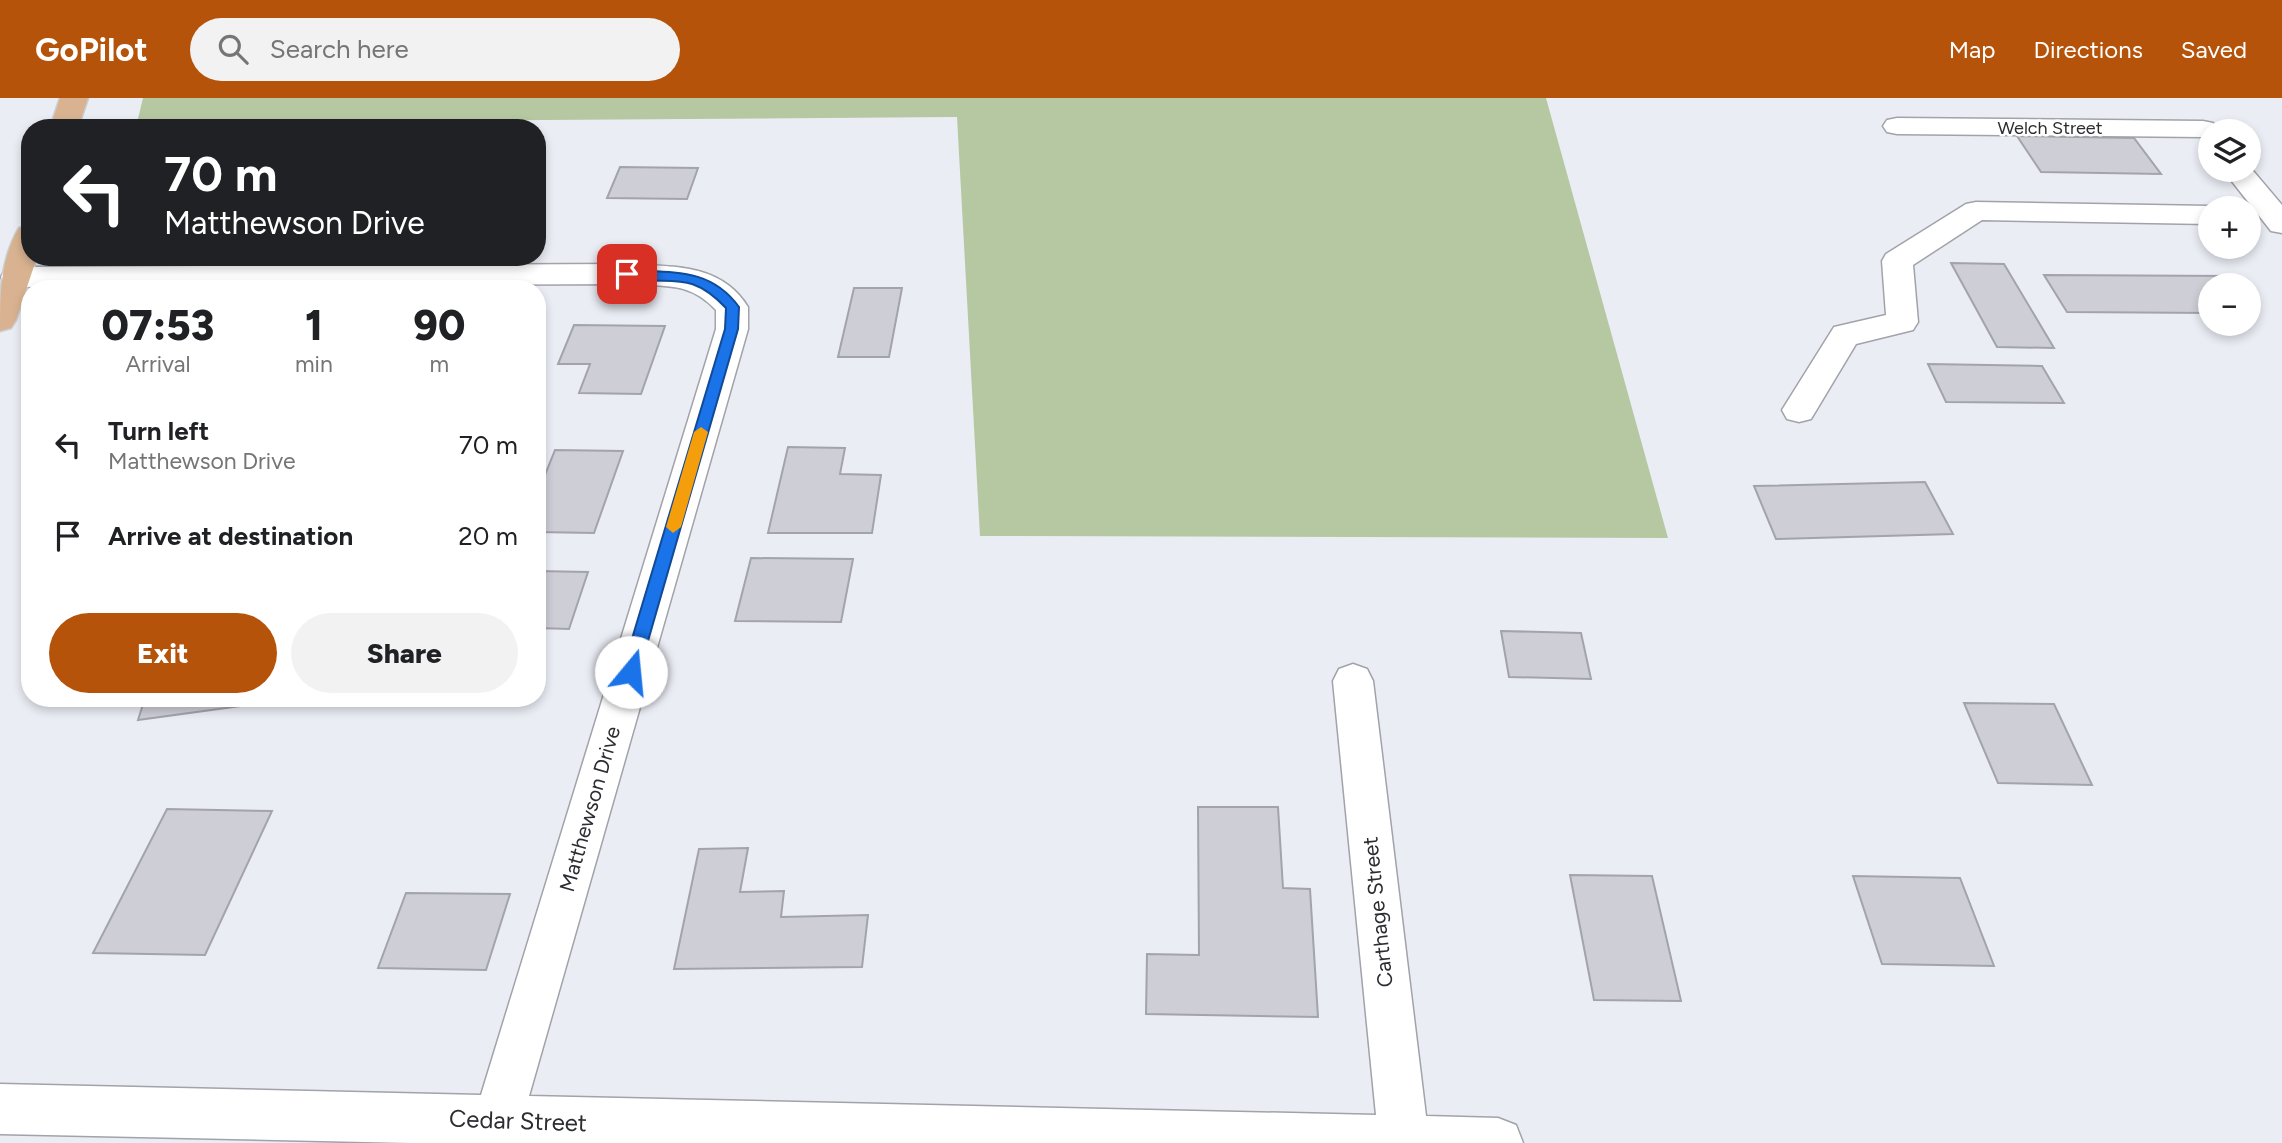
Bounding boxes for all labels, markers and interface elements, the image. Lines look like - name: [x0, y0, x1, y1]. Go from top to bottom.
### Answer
- search box: [190, 18, 680, 81]
- text: GoPilot: [35, 30, 148, 69]
- icon: search: [214, 30, 252, 68]
- text: Search here: [270, 33, 409, 65]
- text: Map: [1949, 35, 1995, 64]
- text: Directions: [2033, 35, 2143, 64]
- text: Saved: [2181, 35, 2247, 64]
- street label: Welch Street: [1998, 117, 2103, 139]
- map controls: [2198, 119, 2261, 336]
- button: layers: [2198, 119, 2261, 182]
- text: 70 m: [164, 144, 277, 203]
- icon: left: [49, 147, 140, 238]
- button: +: [2198, 196, 2261, 259]
- text: Matthewson Drive: [164, 204, 425, 242]
- pin: [597, 244, 657, 304]
- icon: arrive: [608, 255, 646, 293]
- button: −: [2198, 273, 2261, 336]
- text: 07:53: [102, 300, 214, 351]
- text: 1: [305, 300, 323, 351]
- text: 90: [413, 300, 465, 351]
- text: Arrival: [126, 350, 190, 378]
- text: min: [295, 350, 333, 378]
- text: m: [430, 350, 449, 378]
- text: Turn left: [108, 415, 209, 447]
- icon: left: [49, 426, 87, 464]
- text: 70 m: [459, 429, 518, 461]
- text: Matthewson Drive: [108, 447, 295, 475]
- icon: arrive: [49, 517, 87, 555]
- text: Arrive at destination: [108, 520, 353, 552]
- text: 20 m: [458, 520, 518, 552]
- button: Exit: [49, 613, 277, 693]
- button: Share: [291, 613, 518, 693]
- position arrow: [594, 635, 668, 709]
- street label: Matthewson Drive: [554, 723, 625, 895]
- street label: Carthage Street: [1357, 836, 1398, 988]
- street label: Cedar Street: [449, 1104, 587, 1137]

